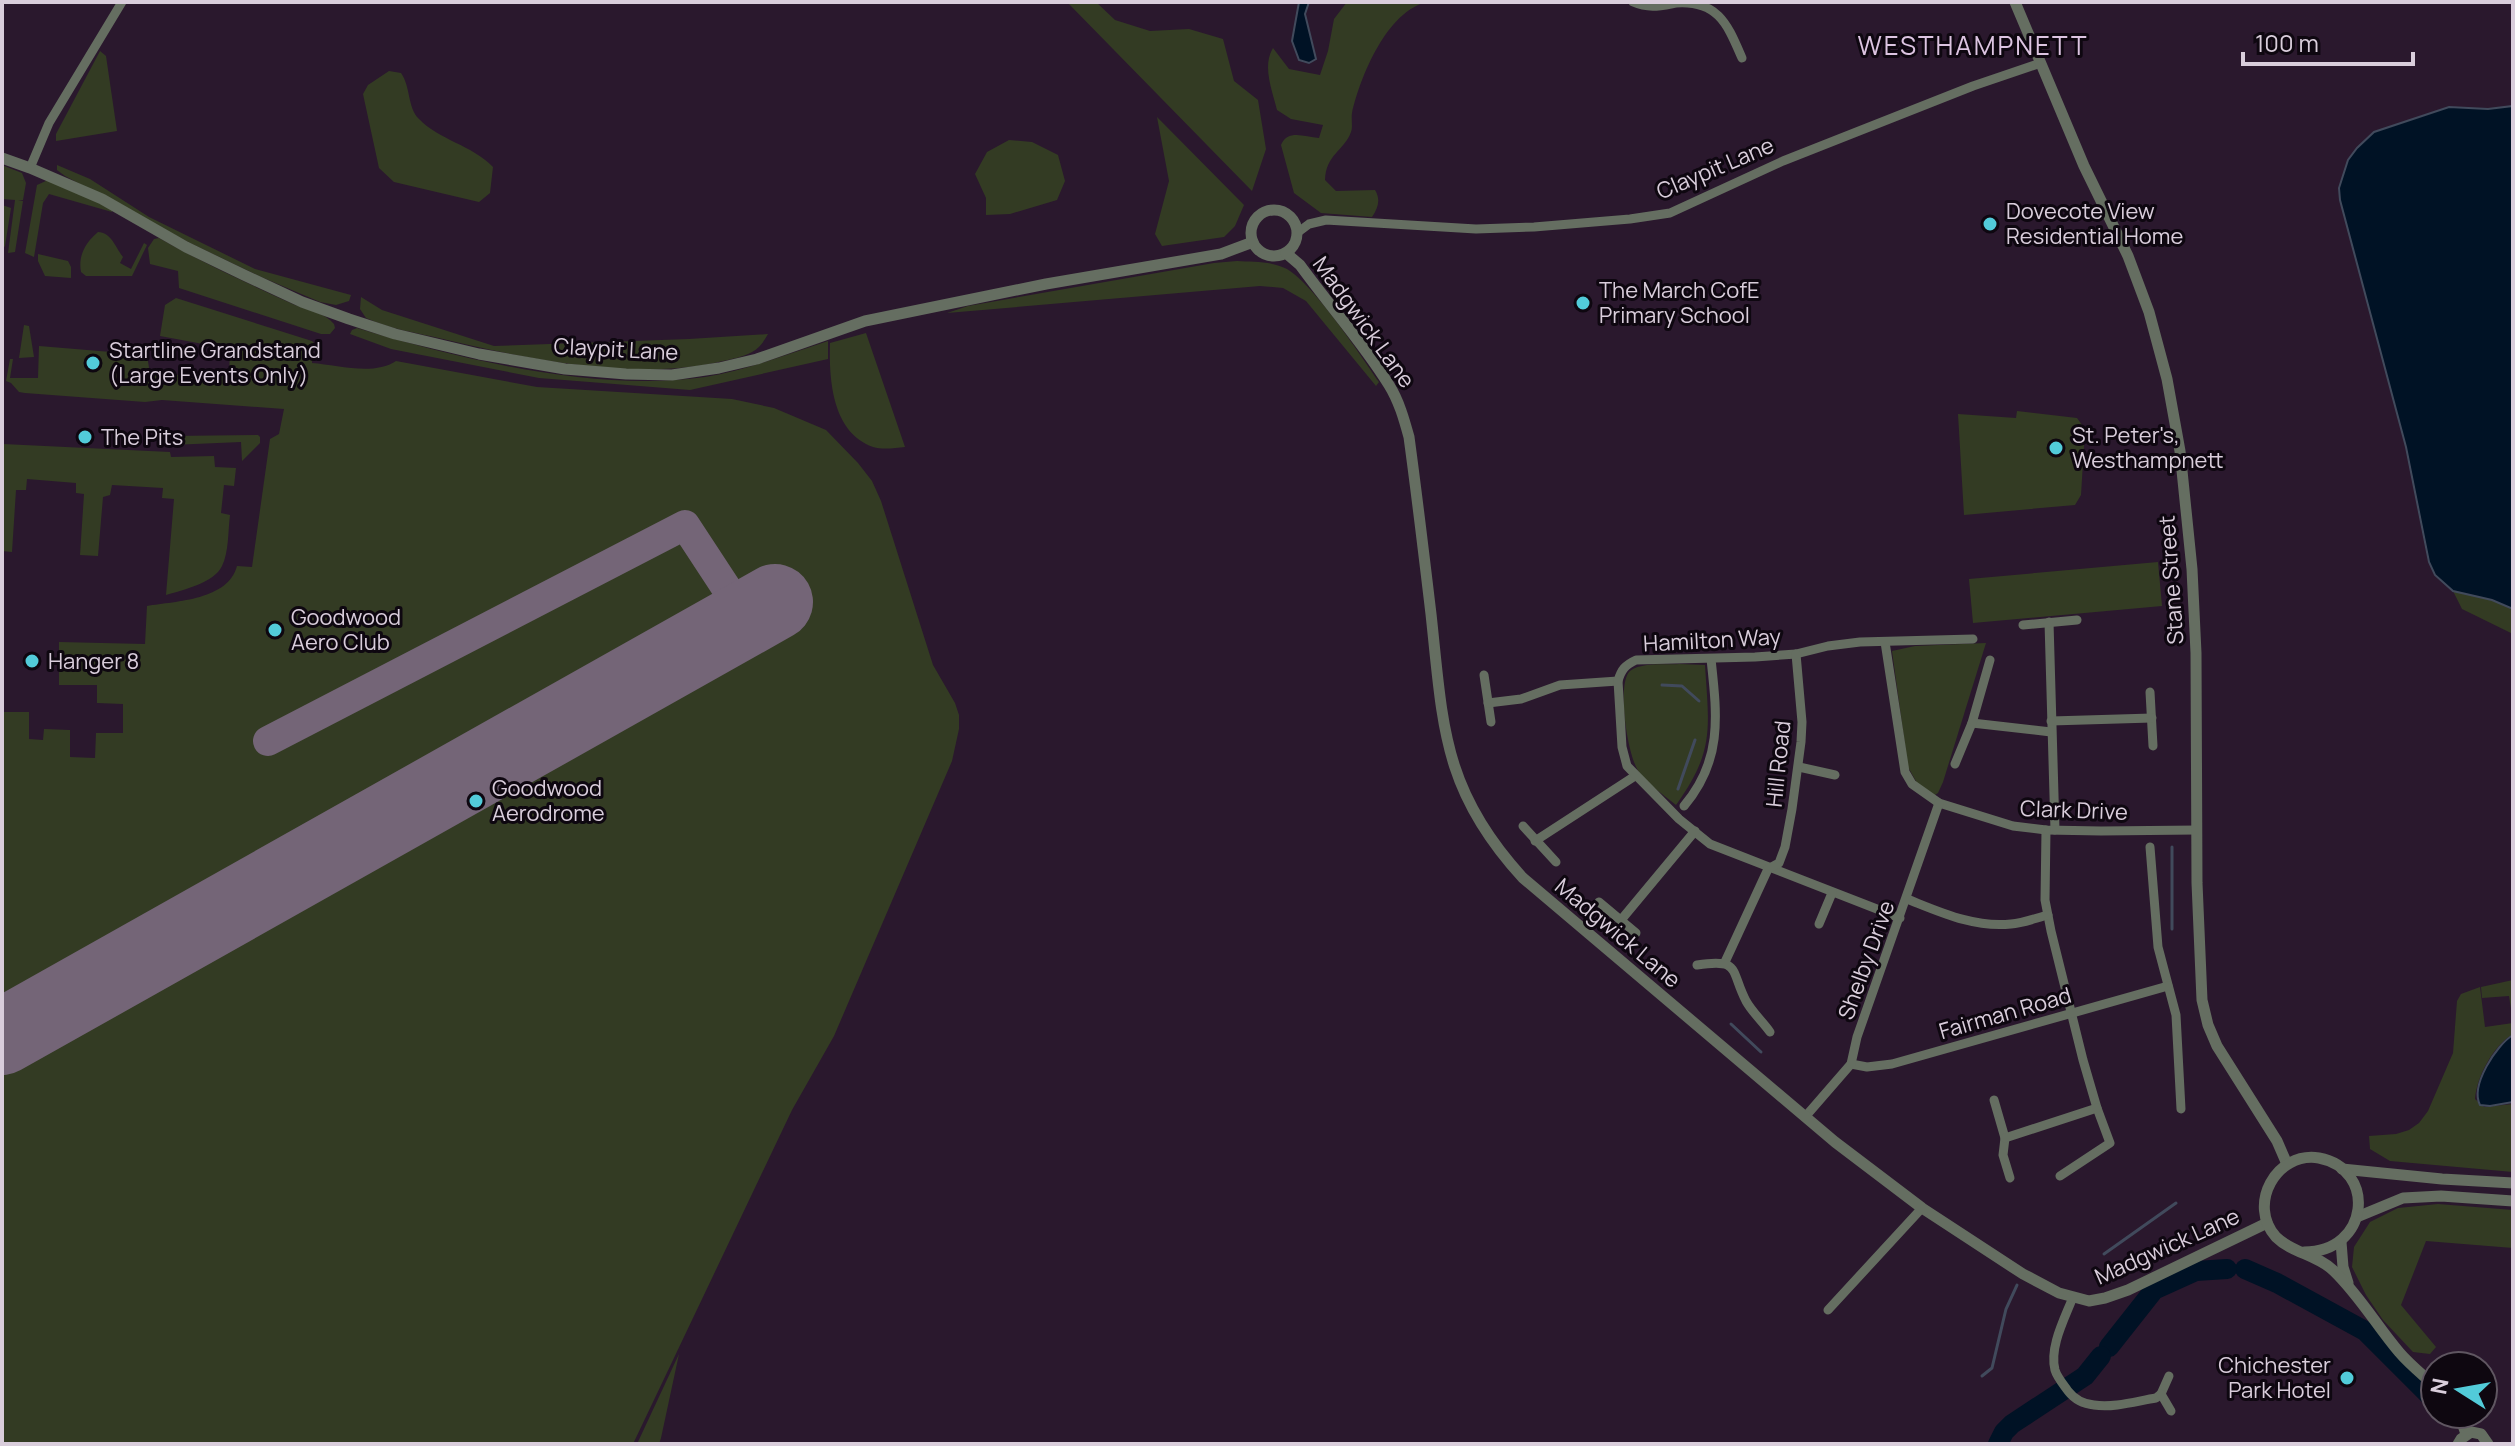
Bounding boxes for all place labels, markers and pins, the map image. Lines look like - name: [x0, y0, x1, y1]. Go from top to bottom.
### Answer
- place label: Dovecote View Residential Home: [2006, 196, 2183, 251]
- marker: Dovecote View Residential Home: [1981, 215, 1999, 233]
- place label: The March CofE Primary School: [1599, 275, 1760, 330]
- marker: The March CofE Primary School: [1574, 294, 1592, 312]
- place label: Startline Grandstand (Large Events Only): [109, 335, 321, 390]
- marker: Startline Grandstand (Large Events Only): [84, 354, 102, 372]
- place label: St. Peter's, Westhampnett: [2072, 420, 2224, 475]
- place label: The Pits: [101, 422, 183, 452]
- marker: The Pits: [76, 428, 94, 446]
- marker: St. Peter's, Westhampnett: [2047, 439, 2065, 457]
- place label: Goodwood Aero Club: [291, 602, 401, 657]
- marker: Goodwood Aero Club: [266, 621, 284, 639]
- place label: Hanger 8: [48, 646, 139, 676]
- marker: Hanger 8: [23, 652, 41, 670]
- place label: Goodwood Aerodrome: [492, 773, 605, 828]
- marker: Goodwood Aerodrome: [467, 792, 485, 810]
- place label: Chichester Park Hotel: [2218, 1350, 2331, 1405]
- marker: Chichester Park Hotel: [2338, 1369, 2356, 1387]

